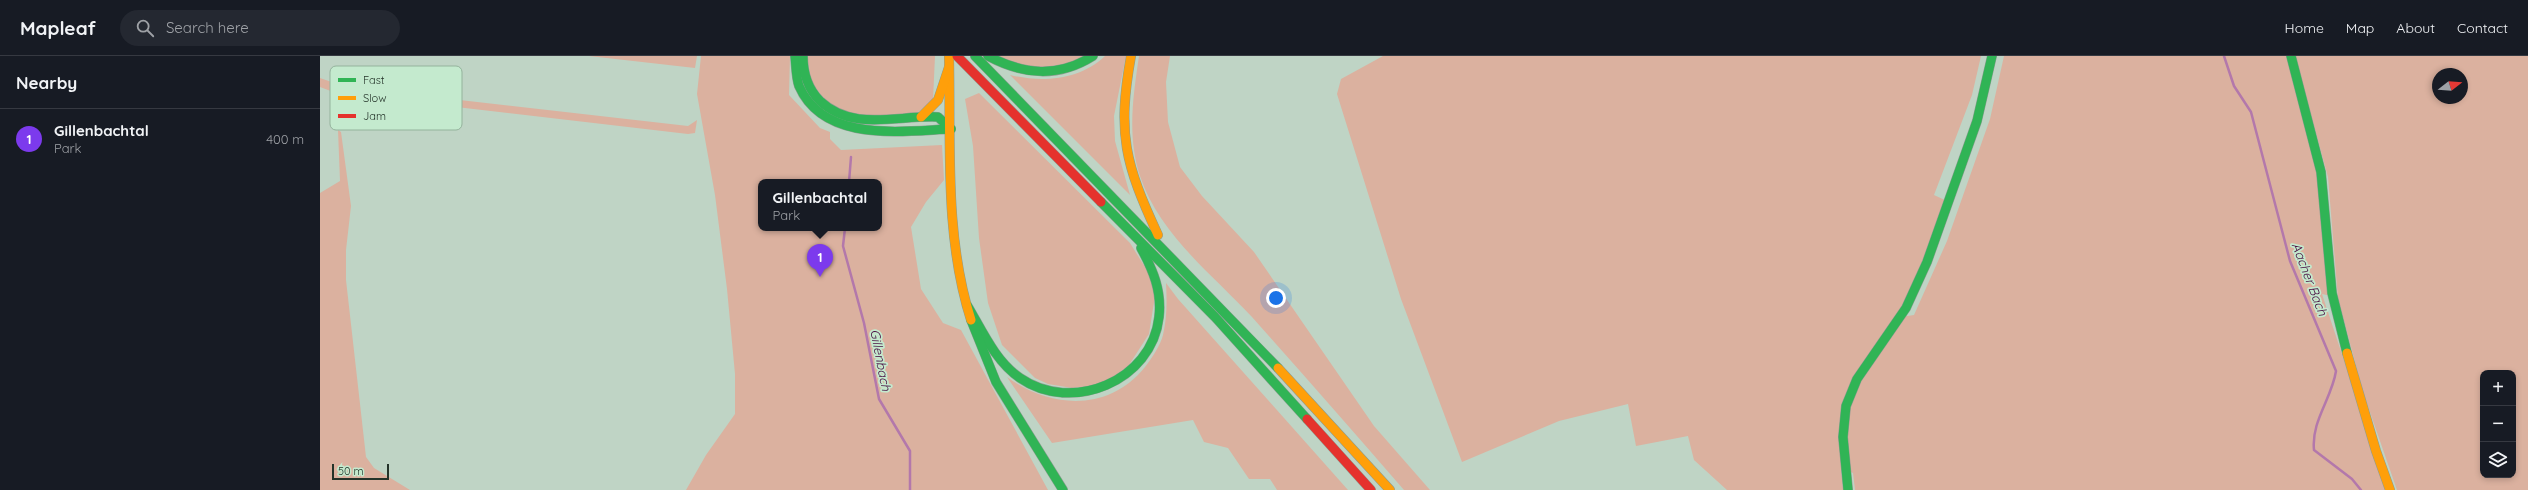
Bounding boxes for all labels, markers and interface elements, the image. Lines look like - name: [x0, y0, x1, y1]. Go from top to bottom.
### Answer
- search box: [120, 10, 400, 46]
- text: Mapleaf: [20, 16, 96, 40]
- icon: search: [134, 17, 156, 39]
- text: Search here: [166, 18, 249, 37]
- text: Home: [2285, 19, 2324, 37]
- text: Map: [2346, 19, 2374, 37]
- text: About: [2396, 19, 2435, 37]
- text: Contact: [2457, 19, 2508, 37]
- legend: [330, 66, 462, 130]
- north arrow: [2432, 68, 2468, 104]
- text: Nearby: [16, 72, 77, 93]
- text: Fast: [363, 73, 385, 87]
- text: Slow: [363, 91, 387, 105]
- text: Jam: [363, 109, 386, 123]
- text: Gillenbachtal: [54, 121, 149, 140]
- text: 1: [26, 131, 32, 147]
- text: 400 m: [266, 131, 304, 147]
- text: Park: [54, 140, 82, 156]
- popup: [758, 179, 882, 231]
- text: Gillenbachtal: [773, 188, 867, 207]
- text: Park: [773, 207, 800, 223]
- water label: Aacher Bach: [2289, 240, 2331, 318]
- pin: 1: [807, 244, 833, 277]
- your location: [1266, 288, 1286, 308]
- water label: Gillenbach: [867, 328, 895, 393]
- map controls: [2480, 370, 2516, 478]
- button: +: [2480, 370, 2516, 406]
- button: −: [2480, 406, 2516, 442]
- button: layers: [2480, 442, 2516, 478]
- scale bar: [332, 462, 389, 481]
- text: 50 m: [338, 464, 364, 478]

